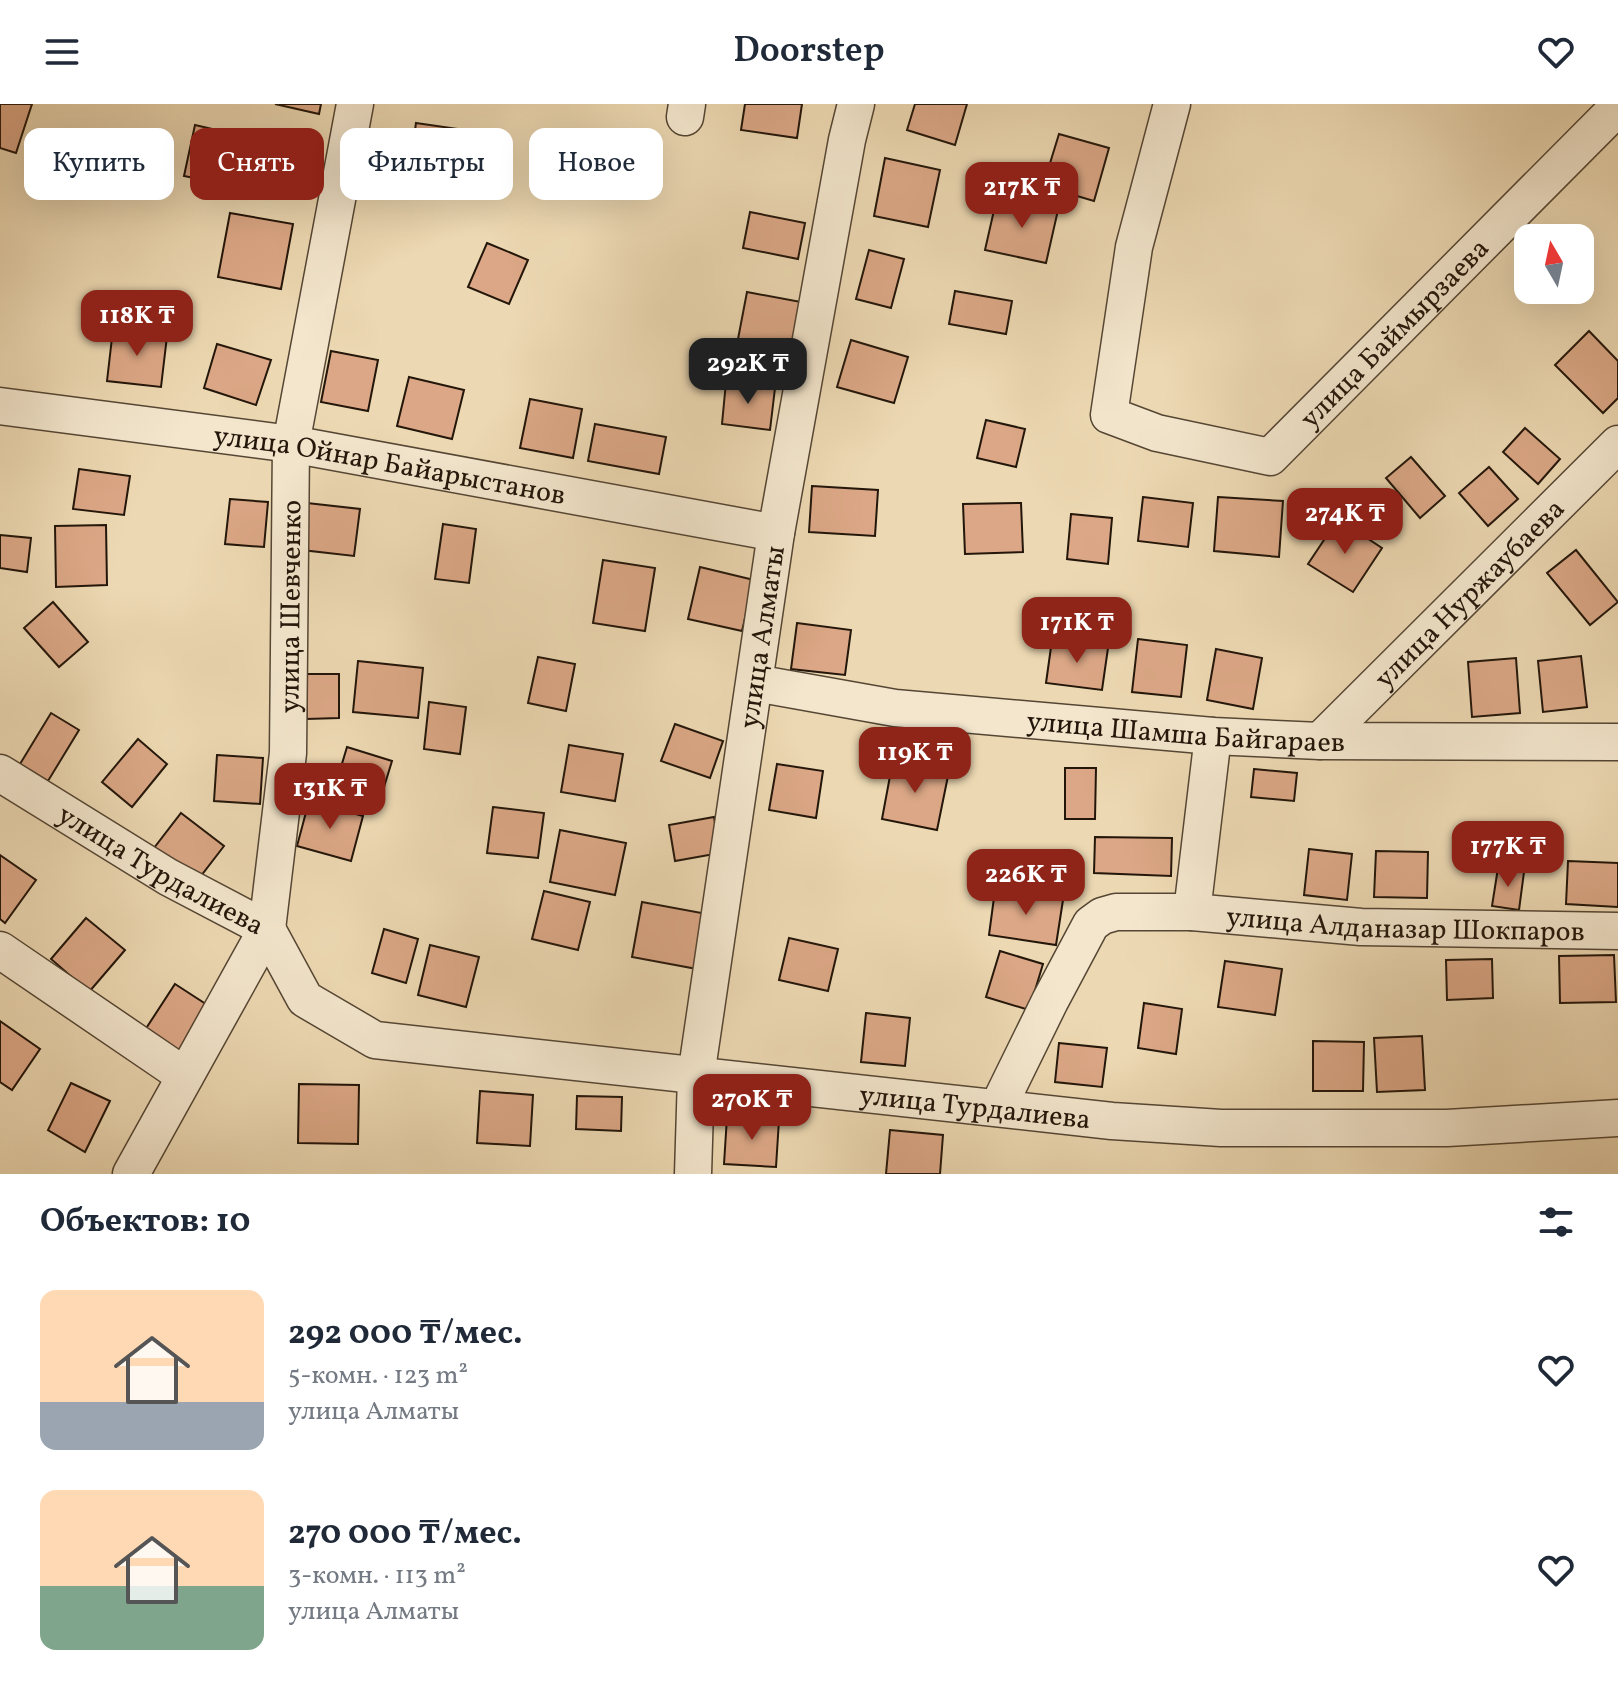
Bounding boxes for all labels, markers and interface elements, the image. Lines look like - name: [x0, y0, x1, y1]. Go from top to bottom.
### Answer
- text: Doorstep: [733, 27, 885, 77]
- icon: menu: [40, 30, 84, 74]
- icon: heart: [1534, 30, 1578, 74]
- chip: Купить: [24, 128, 174, 200]
- chip: Снять: [190, 128, 324, 200]
- chip: Фильтры: [340, 128, 513, 200]
- chip: Новое: [529, 128, 663, 200]
- pin: 217K ₸: [957, 162, 1087, 230]
- text: 217K ₸: [983, 170, 1061, 206]
- north arrow: [1514, 224, 1594, 304]
- map controls: [1514, 224, 1594, 304]
- street label: улица Баймырзаева: [1292, 230, 1499, 438]
- pin: 118K ₸: [72, 290, 202, 358]
- text: 118K ₸: [99, 298, 175, 334]
- pin: 292K ₸: [683, 338, 813, 406]
- text: 292K ₸: [707, 346, 789, 382]
- street label: улица Ойнар Байарыстанов: [211, 417, 569, 516]
- pin: 274K ₸: [1280, 488, 1410, 556]
- street label: улица Нуржаубаева: [1367, 491, 1574, 698]
- text: 274K ₸: [1305, 496, 1385, 532]
- street label: улица Шевченко: [271, 500, 312, 713]
- street label: улица Алматы: [730, 543, 796, 731]
- pin: 171K ₸: [1012, 597, 1142, 665]
- text: 171K ₸: [1040, 605, 1114, 641]
- street label: улица Шамша Байгараев: [1025, 703, 1345, 763]
- pin: 119K ₸: [850, 727, 980, 795]
- text: 119K ₸: [877, 735, 953, 771]
- pin: 131K ₸: [265, 763, 395, 831]
- text: 131K ₸: [292, 771, 368, 807]
- street label: улица Турдалиева: [49, 796, 270, 946]
- pin: 177K ₸: [1443, 821, 1573, 889]
- text: 177K ₸: [1470, 829, 1546, 865]
- pin: 226K ₸: [961, 849, 1091, 917]
- text: 226K ₸: [985, 857, 1067, 893]
- street label: улица Алданазар Шокпаров: [1224, 898, 1585, 952]
- pin: 270K ₸: [687, 1074, 817, 1142]
- street label: улица Турдалиева: [857, 1076, 1093, 1141]
- text: 270K ₸: [711, 1082, 793, 1118]
- text: Объектов: 10: [40, 1199, 250, 1246]
- icon: filters: [1534, 1200, 1578, 1244]
- text: 292 000 ₸/мес.: [288, 1311, 523, 1358]
- icon: home: [104, 1322, 200, 1418]
- icon: heart: [1534, 1348, 1578, 1392]
- text: 5-комн. · 123 m²: [288, 1358, 468, 1394]
- text: улица Алматы: [288, 1394, 459, 1430]
- text: 270 000 ₸/мес.: [288, 1511, 522, 1558]
- icon: home: [104, 1522, 200, 1618]
- icon: heart: [1534, 1548, 1578, 1592]
- text: 3-комн. · 113 m²: [288, 1558, 466, 1594]
- text: улица Алматы: [288, 1594, 459, 1630]

